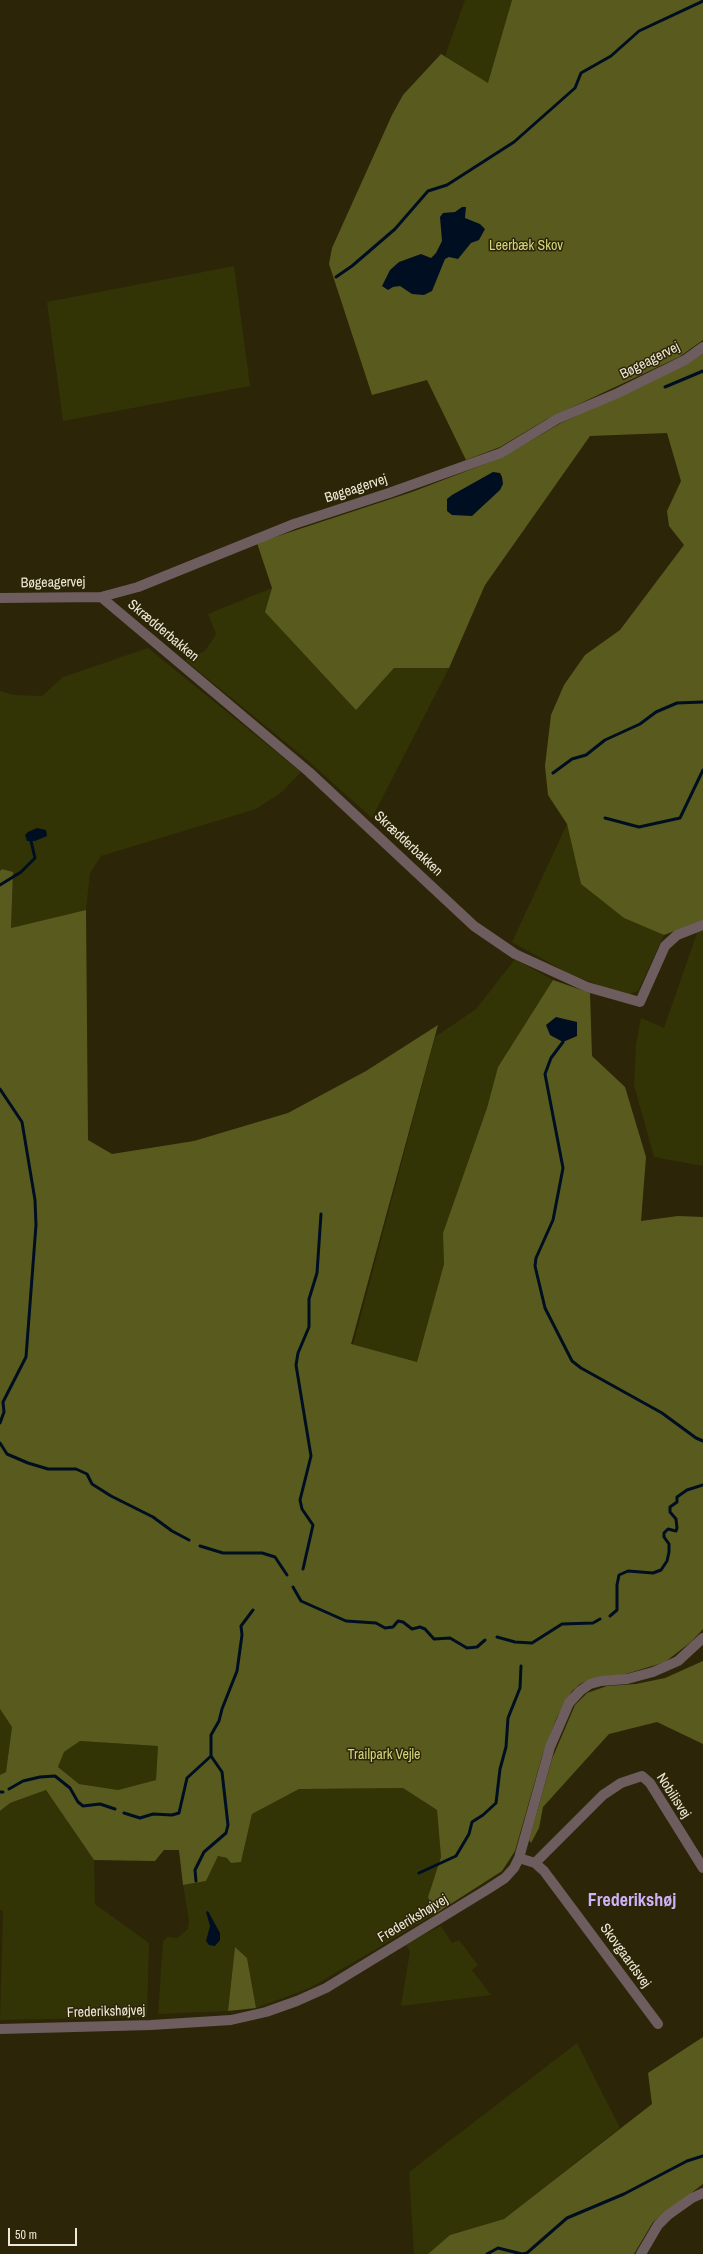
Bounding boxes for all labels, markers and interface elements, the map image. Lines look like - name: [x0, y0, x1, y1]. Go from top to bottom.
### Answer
- park label: Leerbæk Skov: [489, 238, 563, 254]
- street label: Bøgeagervej: [617, 339, 683, 383]
- street label: Bøgeagervej: [323, 471, 389, 507]
- street label: Bøgeagervej: [21, 574, 85, 592]
- street label: Skrædderbakken: [124, 596, 202, 666]
- street label: Skrædderbakken: [370, 808, 446, 880]
- park label: Trailpark Vejle: [348, 1747, 420, 1763]
- street label: Nobilisvej: [652, 1770, 694, 1822]
- district label: Frederikshøj: [588, 1890, 676, 1912]
- street label: Frederikshøjvej: [375, 1892, 451, 1946]
- street label: Skovgaardsvej: [596, 1921, 654, 1991]
- street label: Frederikshøjvej: [66, 2002, 146, 2022]
- scale bar: [10, 2220, 79, 2246]
- text: 50 m: [15, 2227, 37, 2243]

